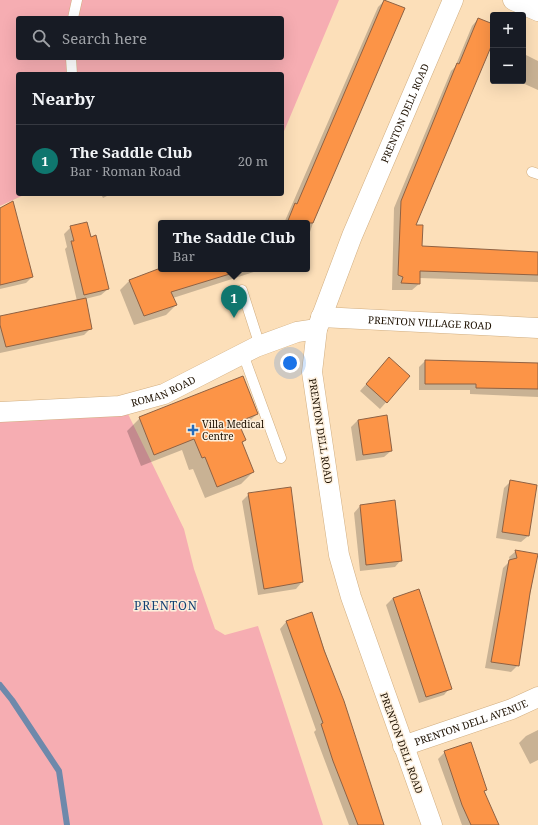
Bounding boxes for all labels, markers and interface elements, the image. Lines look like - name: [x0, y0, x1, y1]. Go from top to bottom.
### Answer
- map controls: [490, 12, 526, 84]
- button: +: [490, 12, 526, 48]
- search box: [16, 16, 284, 60]
- icon: search: [30, 27, 52, 49]
- text: Search here: [62, 28, 147, 48]
- button: −: [490, 48, 526, 84]
- street label: PRENTON DELL ROAD: [377, 61, 432, 165]
- text: Nearby: [32, 87, 95, 110]
- text: The Saddle Club: [70, 142, 192, 162]
- text: 1: [41, 152, 49, 170]
- text: 20 m: [238, 152, 268, 170]
- text: Bar · Roman Road: [70, 162, 181, 180]
- popup: [158, 220, 310, 272]
- text: The Saddle Club: [173, 227, 295, 247]
- text: Bar: [173, 247, 195, 265]
- pin: 1: [221, 285, 247, 318]
- street label: PRENTON VILLAGE ROAD: [368, 312, 492, 333]
- your location: [280, 353, 300, 373]
- street label: ROMAN ROAD: [129, 372, 198, 410]
- street label: PRENTON DELL ROAD: [306, 377, 336, 485]
- place label: Villa Medical Centre: [202, 417, 264, 443]
- marker: Villa Medical Centre: [187, 424, 199, 436]
- district label: PRENTON: [134, 597, 198, 614]
- street label: PRENTON DELL ROAD: [377, 691, 427, 795]
- street label: PRENTON DELL AVENUE: [413, 696, 530, 749]

